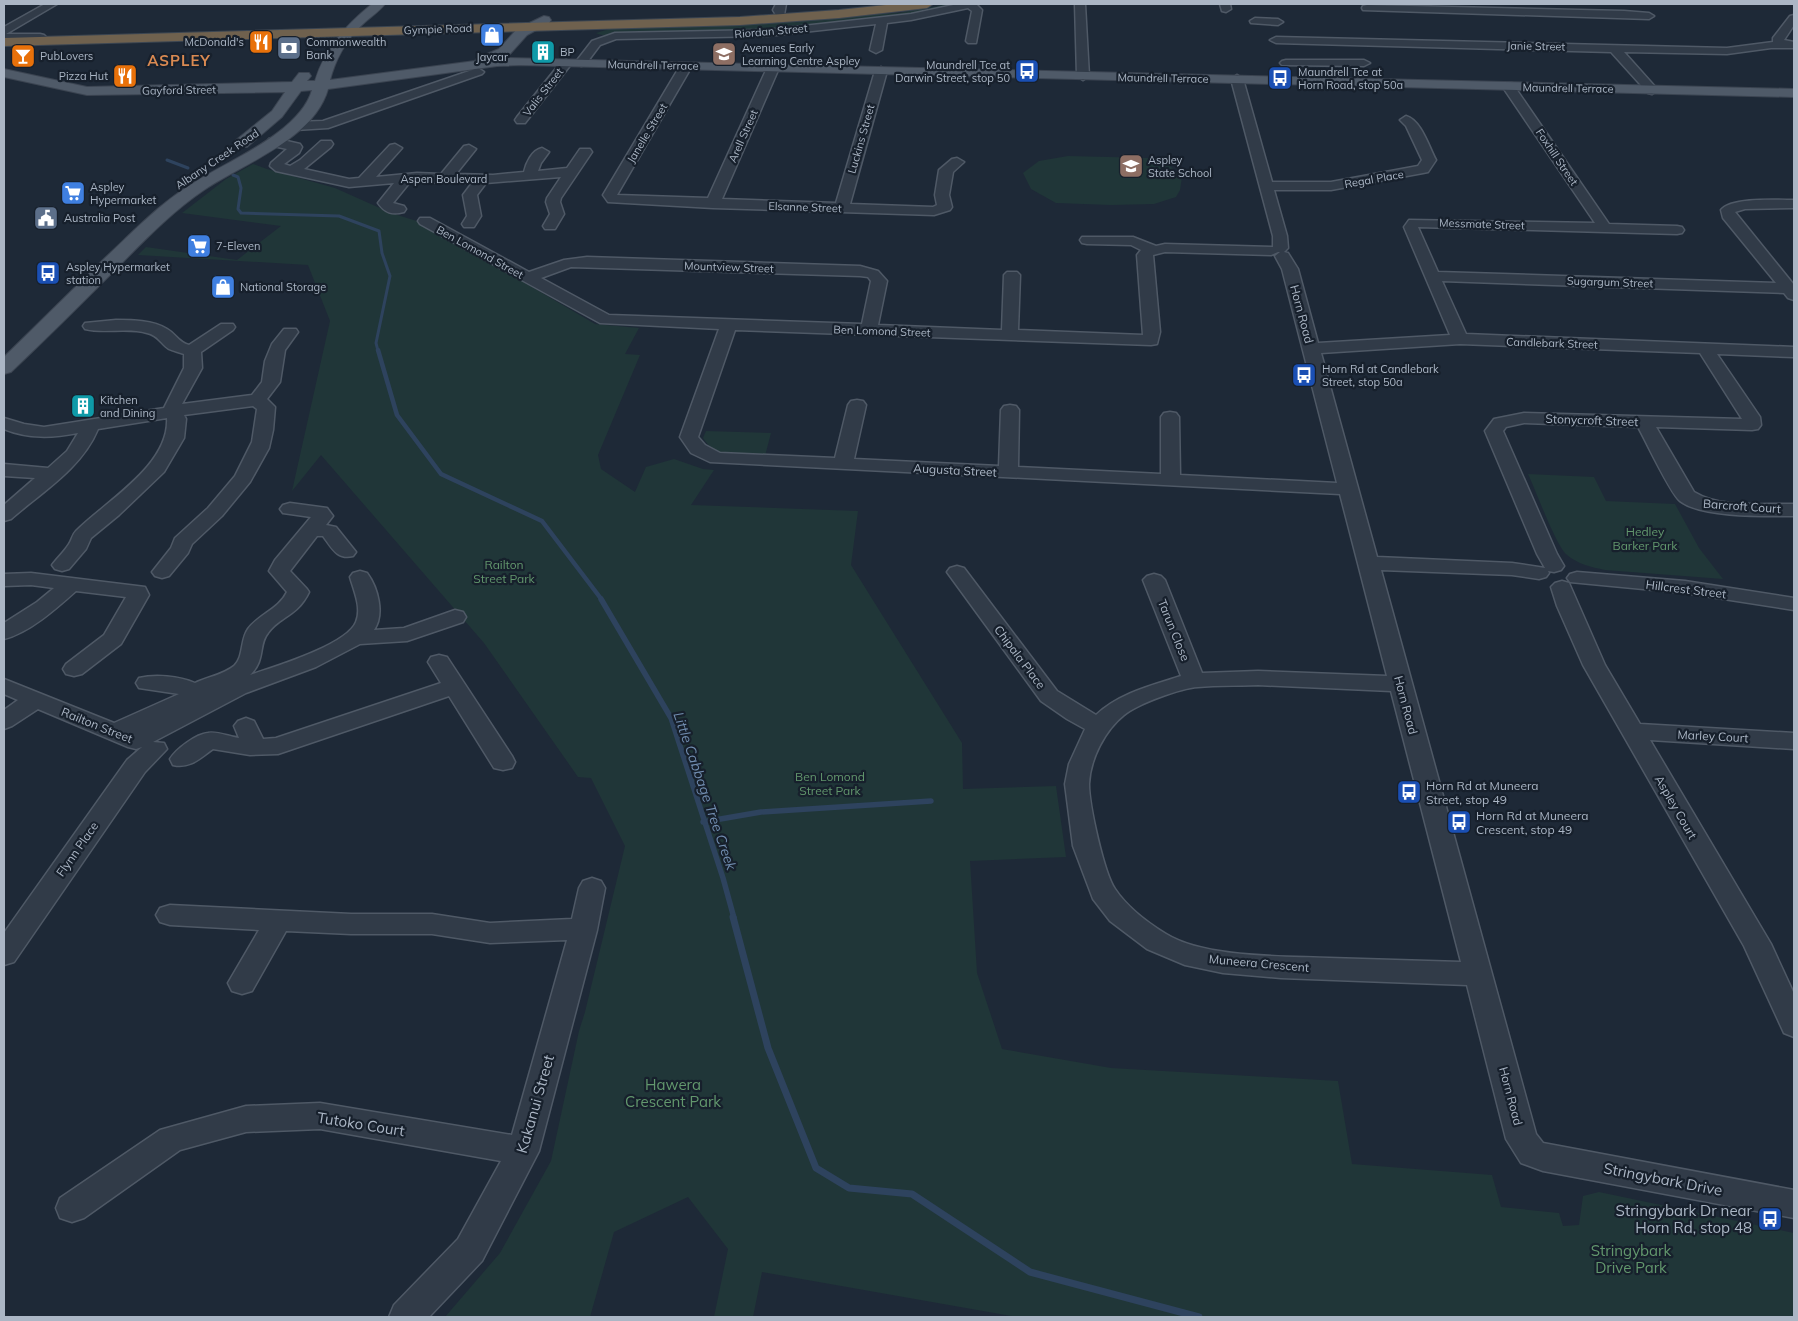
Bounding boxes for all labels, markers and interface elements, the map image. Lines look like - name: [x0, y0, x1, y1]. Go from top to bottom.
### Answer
- street label: Gympie Road: [403, 21, 473, 37]
- street label: Riordan Street: [734, 21, 808, 41]
- shop icon: Jaycar: [479, 22, 505, 48]
- restaurant icon: McDonald's: [248, 29, 274, 55]
- place label: McDonald's: [184, 35, 244, 49]
- bank icon: Commonwealth Bank: [276, 35, 302, 61]
- place label: Commonwealth Bank: [306, 35, 386, 62]
- street label: Janie Street: [1507, 38, 1566, 54]
- building icon: BP: [530, 39, 556, 65]
- school or university icon: Avenues Early Learning Centre Aspley: [711, 41, 737, 67]
- place label: Avenues Early Learning Centre Aspley: [742, 41, 860, 68]
- bar icon: PubLovers: [10, 43, 36, 69]
- place label: BP: [560, 45, 575, 59]
- place label: PubLovers: [40, 49, 93, 63]
- place label: Jaycar: [476, 50, 508, 64]
- district label: ASPLEY: [147, 51, 211, 70]
- street label: Maundrell Terrace: [607, 57, 699, 73]
- place label: Maundrell Tce at Darwin Street, stop 50: [895, 58, 1010, 85]
- bus stop icon: Maundrell Tce at Darwin Street, stop 50: [1014, 58, 1040, 84]
- restaurant icon: Pizza Hut: [112, 63, 138, 89]
- street label: Valis Street: [520, 65, 566, 119]
- bus stop icon: Maundrell Tce at Horn Road, stop 50a: [1267, 65, 1293, 91]
- place label: Maundrell Tce at Horn Road, stop 50a: [1298, 65, 1403, 92]
- place label: Pizza Hut: [59, 69, 108, 83]
- street label: Maundrell Terrace: [1117, 70, 1209, 86]
- street label: Maundrell Terrace: [1522, 80, 1614, 96]
- street label: Gayford Street: [142, 82, 216, 98]
- street label: Janelle Street: [624, 100, 670, 165]
- street label: Luckins Street: [844, 103, 878, 175]
- street label: Arell Street: [725, 107, 761, 165]
- street label: Albany Creek Road: [172, 126, 262, 192]
- street label: Foxhill Street: [1533, 126, 1581, 188]
- school or university icon: Aspley State School: [1118, 153, 1144, 179]
- place label: Aspley State School: [1148, 153, 1212, 180]
- street label: Regal Place: [1343, 167, 1405, 191]
- street label: Aspen Boulevard: [401, 172, 487, 186]
- supermarket icon: Aspley Hypermarket: [60, 180, 86, 206]
- place label: Aspley Hypermarket: [90, 180, 157, 207]
- street label: Elsanne Street: [768, 199, 842, 215]
- public building icon: Australia Post: [33, 205, 59, 231]
- place label: Australia Post: [64, 211, 136, 225]
- street label: Messmate Street: [1439, 216, 1525, 232]
- street label: Ben Lomond Street: [434, 222, 526, 282]
- supermarket icon: 7-Eleven: [186, 233, 212, 259]
- place label: 7-Eleven: [216, 239, 261, 253]
- street label: Mountview Street: [684, 258, 774, 276]
- bus stop icon: Aspley Hypermarket station: [35, 260, 61, 286]
- place label: Aspley Hypermarket station: [66, 260, 170, 287]
- street label: Sugargum Street: [1567, 273, 1654, 291]
- shop icon: National Storage: [210, 274, 236, 300]
- place label: National Storage: [240, 280, 326, 294]
- street label: Horn Road: [1287, 283, 1317, 345]
- street label: Ben Lomond Street: [833, 322, 931, 340]
- street label: Candlebark Street: [1506, 334, 1598, 352]
- bus stop icon: Horn Rd at Candlebark Street, stop 50a: [1291, 362, 1317, 388]
- place label: Horn Rd at Candlebark Street, stop 50a: [1322, 362, 1439, 389]
- building icon: Kitchen and Dining: [70, 393, 96, 419]
- place label: Kitchen and Dining: [100, 393, 156, 420]
- street label: Stonycroft Street: [1545, 411, 1639, 429]
- street label: Augusta Street: [913, 460, 997, 480]
- street label: Barcroft Court: [1702, 496, 1782, 516]
- park label: Hedley Barker Park: [1612, 524, 1678, 553]
- park label: Railton Street Park: [473, 557, 536, 586]
- street label: Hillcrest Street: [1645, 577, 1727, 601]
- street label: Tarun Close: [1155, 597, 1193, 663]
- street label: Chipala Place: [991, 622, 1049, 692]
- street label: Horn Road: [1391, 674, 1421, 736]
- street label: Railton Street: [59, 704, 135, 746]
- water label: Little Cabbage Tree Creek: [669, 710, 741, 873]
- street label: Marley Court: [1677, 727, 1749, 745]
- park label: Ben Lomond Street Park: [795, 769, 865, 798]
- street label: Aspley Court: [1652, 772, 1700, 842]
- place label: Horn Rd at Muneera Street, stop 49: [1426, 778, 1538, 807]
- bus stop icon: Horn Rd at Muneera Street, stop 49: [1396, 779, 1422, 805]
- place label: Horn Rd at Muneera Crescent, stop 49: [1476, 808, 1588, 837]
- bus stop icon: Horn Rd at Muneera Crescent, stop 49: [1446, 809, 1472, 835]
- street label: Flynn Place: [53, 819, 101, 879]
- street label: Muneera Crescent: [1208, 951, 1310, 975]
- street label: Kakanui Street: [512, 1053, 558, 1155]
- street label: Horn Road: [1496, 1065, 1526, 1127]
- park label: Hawera Crescent Park: [625, 1075, 721, 1111]
- street label: Tutoko Court: [316, 1108, 406, 1140]
- street label: Stringybark Drive: [1602, 1158, 1724, 1200]
- place label: Stringybark Dr near Horn Rd, stop 48: [1616, 1201, 1753, 1237]
- bus stop icon: Stringybark Dr near Horn Rd, stop 48: [1757, 1206, 1783, 1232]
- park label: Stringybark Drive Park: [1591, 1241, 1672, 1277]

